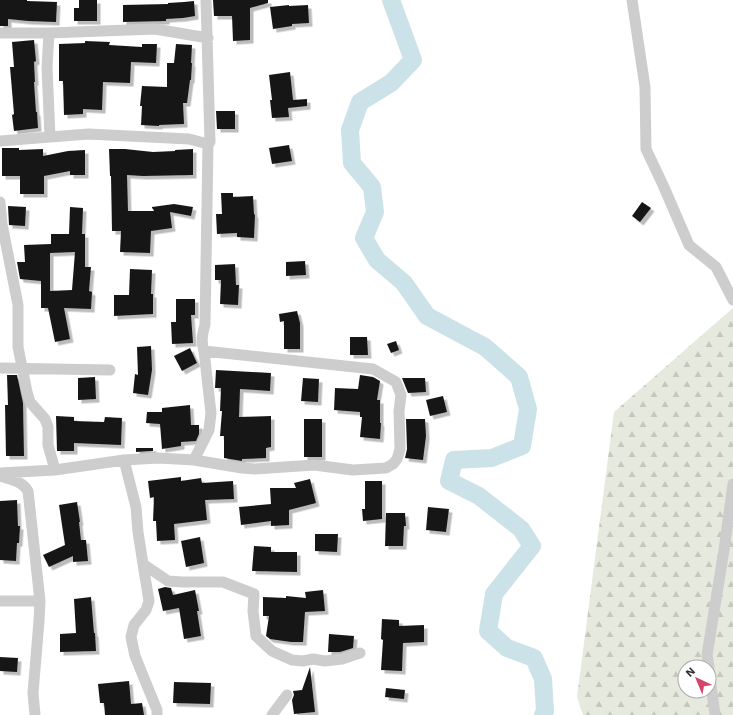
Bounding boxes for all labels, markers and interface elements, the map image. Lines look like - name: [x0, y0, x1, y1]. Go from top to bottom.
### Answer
- north arrow: [677, 659, 717, 699]
- text: N: [683, 665, 698, 680]

